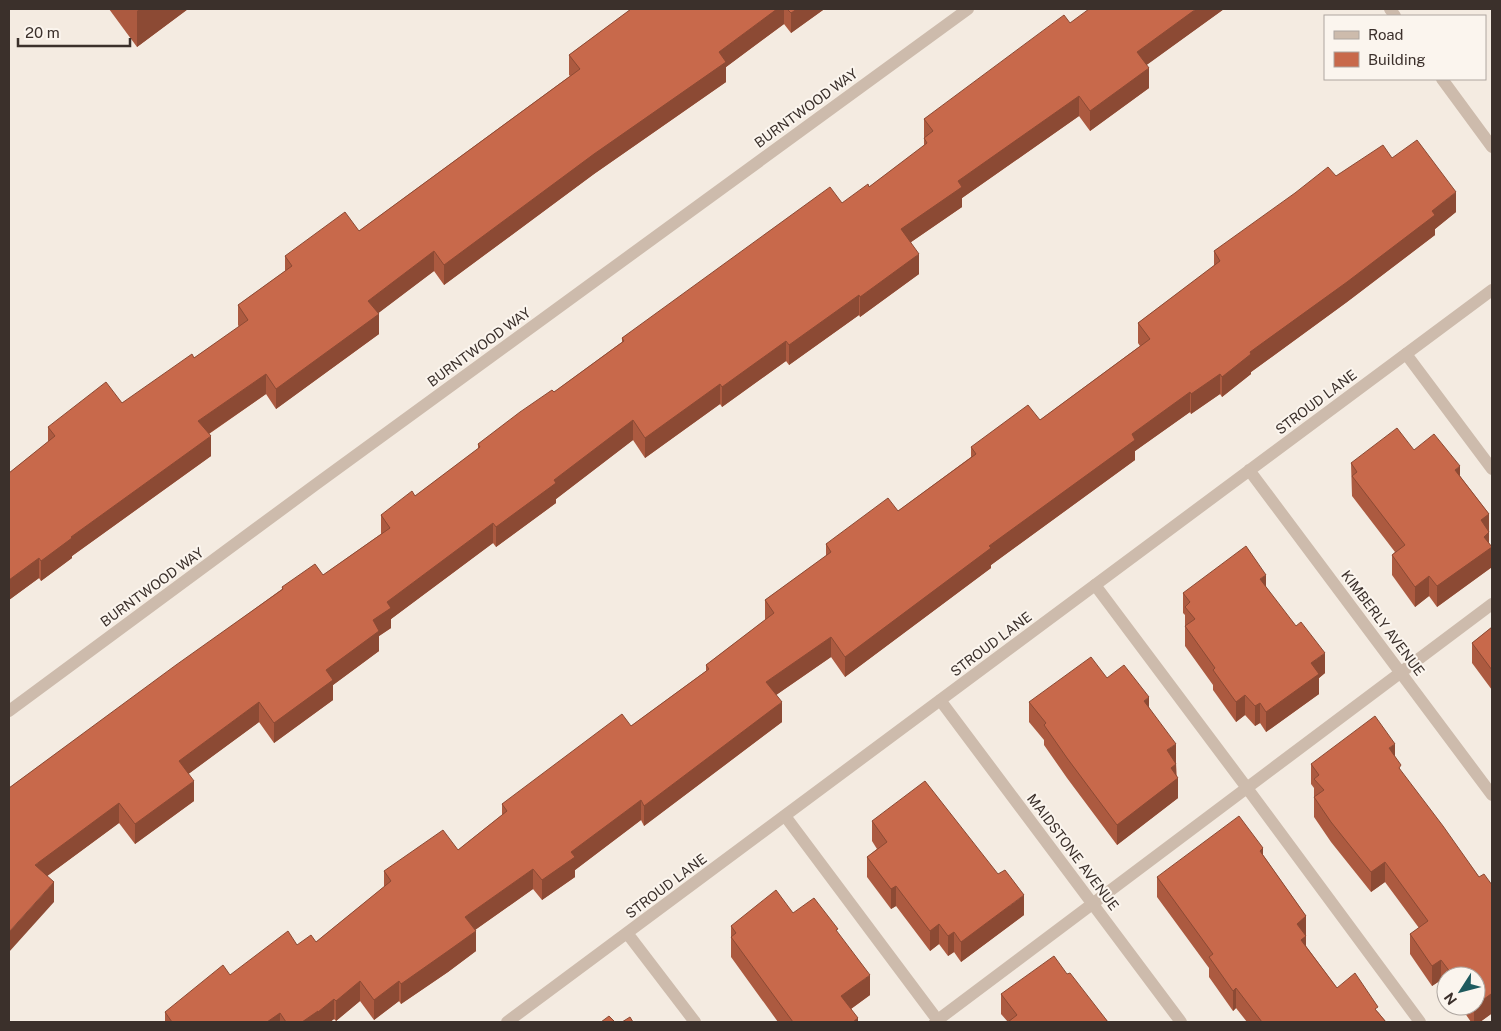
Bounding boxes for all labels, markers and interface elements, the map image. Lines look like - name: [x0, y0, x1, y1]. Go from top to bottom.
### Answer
- scale bar: [18, 15, 130, 47]
- legend: [1324, 15, 1486, 80]
- text: 20 m: [25, 24, 60, 41]
- text: Road: [1368, 26, 1404, 43]
- text: Building: [1368, 51, 1426, 68]
- street label: BURNTWOOD WAY: [751, 65, 861, 151]
- street label: BURNTWOOD WAY: [424, 304, 534, 390]
- street label: STROUD LANE: [1272, 366, 1360, 438]
- street label: BURNTWOOD WAY: [97, 544, 207, 630]
- street label: KIMBERLY AVENUE: [1338, 567, 1428, 679]
- street label: STROUD LANE: [947, 608, 1035, 680]
- street label: MAIDSTONE AVENUE: [1024, 791, 1122, 913]
- street label: STROUD LANE: [622, 850, 710, 922]
- north arrow: [1436, 966, 1486, 1016]
- text: N: [1441, 990, 1460, 1008]

